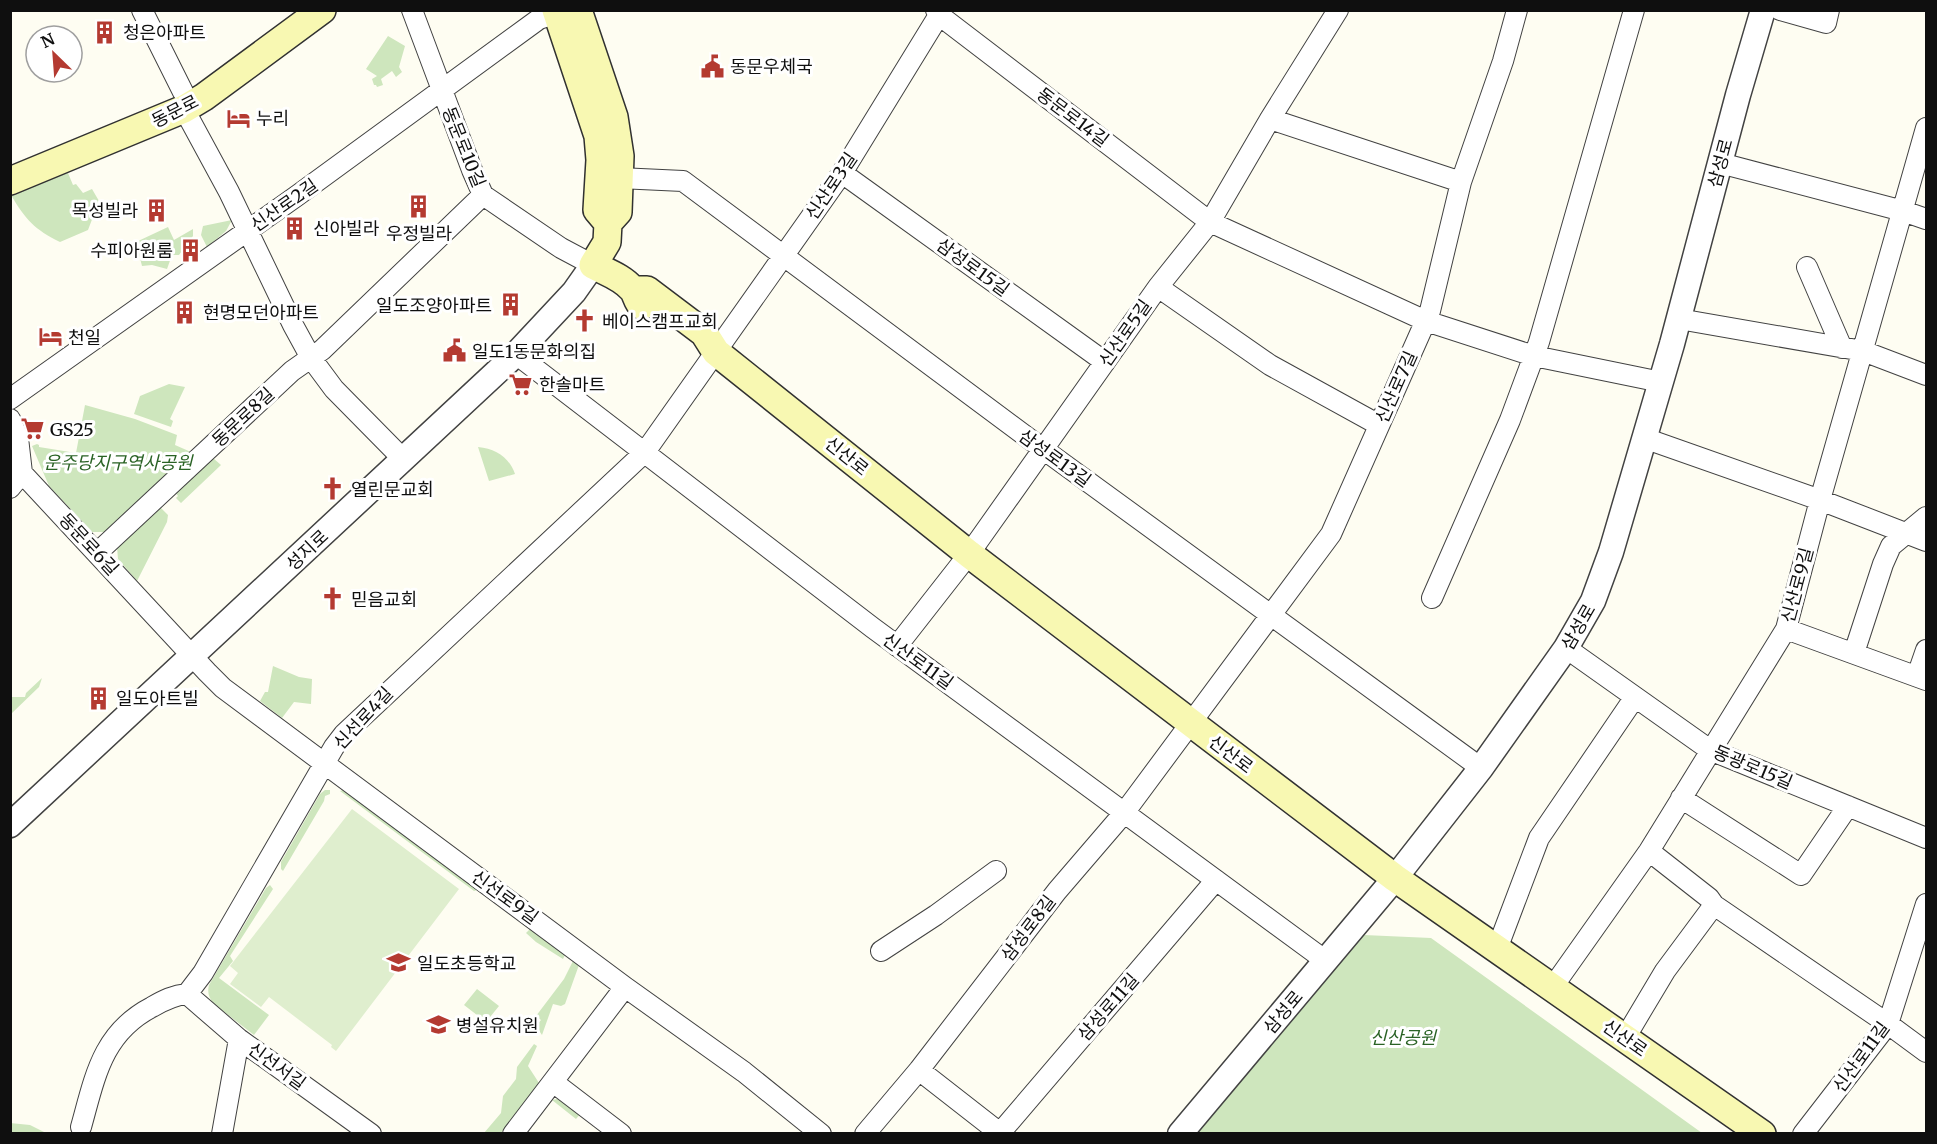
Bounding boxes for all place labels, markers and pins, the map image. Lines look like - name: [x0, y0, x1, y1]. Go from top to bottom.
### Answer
- building icon: 청은아파트: [92, 19, 118, 45]
- place label: 청은아파트: [123, 21, 206, 44]
- public building icon: 동문우체국: [699, 53, 725, 79]
- place label: 동문우체국: [730, 55, 813, 78]
- hotel icon: 누리: [225, 105, 251, 131]
- place label: 누리: [256, 107, 289, 130]
- building icon: 우정빌라: [406, 194, 432, 220]
- building icon: 목성빌라: [143, 197, 169, 223]
- place label: 목성빌라: [72, 199, 138, 222]
- building icon: 신아빌라: [282, 215, 308, 241]
- place label: 신아빌라: [313, 217, 380, 240]
- place label: 우정빌라: [386, 222, 453, 245]
- building icon: 수피아원룸: [178, 237, 204, 263]
- place label: 수피아원룸: [90, 239, 173, 262]
- building icon: 일도조양아파트: [497, 292, 523, 318]
- place label: 일도조양아파트: [376, 294, 492, 317]
- building icon: 현명모던아파트: [172, 299, 198, 325]
- place label: 현명모던아파트: [203, 301, 319, 324]
- church icon: 베이스캠프교회: [571, 308, 597, 334]
- place label: 베이스캠프교회: [602, 310, 718, 333]
- hotel icon: 천일: [37, 324, 63, 350]
- place label: 천일: [68, 326, 101, 349]
- public building icon: 일도1동문화의집: [441, 338, 467, 364]
- place label: 일도1동문화의집: [472, 340, 596, 363]
- supermarket icon: 한솔마트: [508, 371, 534, 397]
- place label: 한솔마트: [539, 373, 605, 396]
- supermarket icon: GS25: [19, 416, 45, 442]
- place label: GS25: [50, 418, 94, 441]
- church icon: 열린문교회: [320, 476, 346, 502]
- place label: 열린문교회: [351, 478, 434, 501]
- church icon: 믿음교회: [320, 586, 346, 612]
- place label: 믿음교회: [351, 588, 417, 611]
- building icon: 일도아트빌: [85, 685, 111, 711]
- place label: 일도아트빌: [116, 687, 199, 710]
- school or university icon: 일도초등학교: [386, 950, 412, 976]
- place label: 일도초등학교: [417, 952, 516, 975]
- school or university icon: 병설유치원: [425, 1012, 451, 1038]
- place label: 병설유치원: [456, 1014, 539, 1037]

